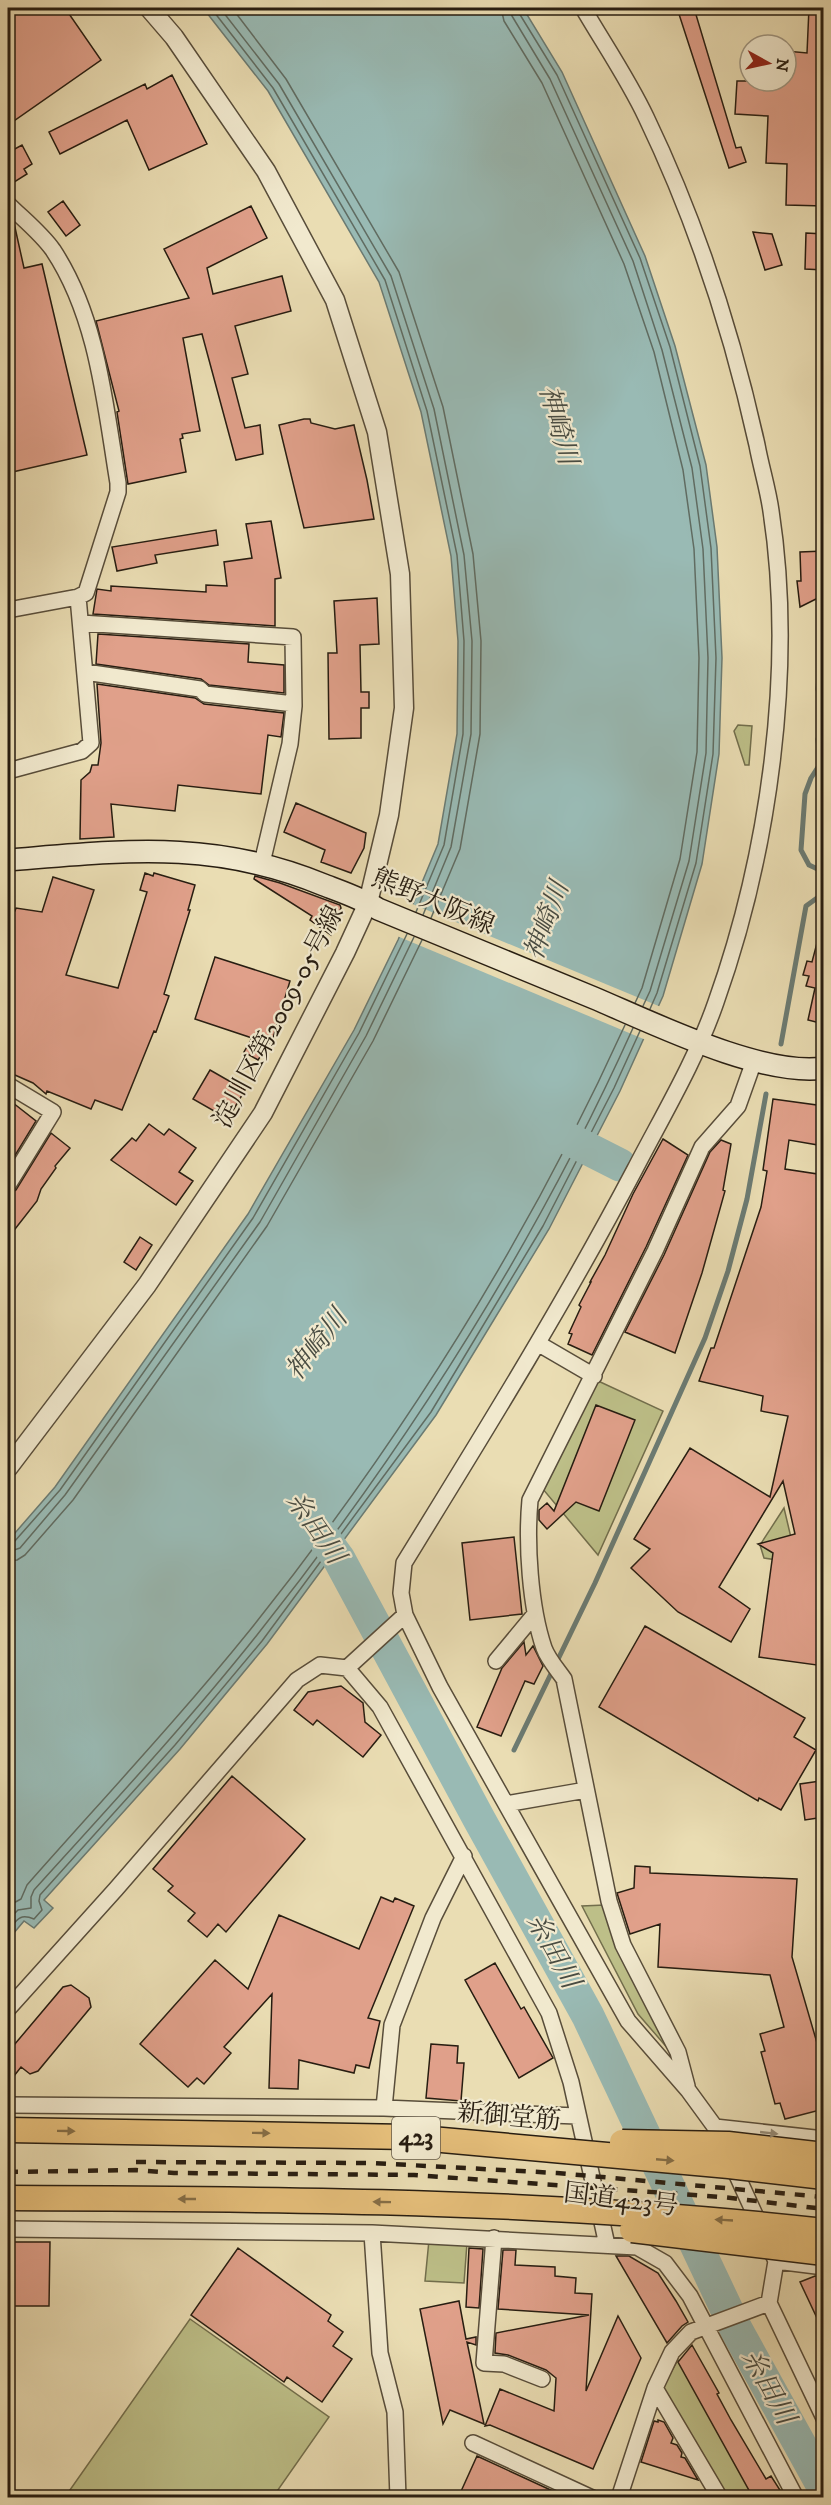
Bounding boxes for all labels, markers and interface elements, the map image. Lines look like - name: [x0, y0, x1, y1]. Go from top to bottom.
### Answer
- north arrow: [738, 33, 798, 93]
- text: N: [771, 57, 793, 73]
- water label: 神崎川: [531, 381, 586, 471]
- street label: 熊野大阪線: [367, 861, 499, 943]
- water label: 神崎川: [517, 874, 578, 965]
- street label: 淀川区第2009-05号線: [206, 900, 352, 1134]
- water label: 神崎川: [279, 1300, 357, 1387]
- water label: 糸田川: [278, 1485, 354, 1573]
- water label: 糸田川: [518, 1907, 589, 1997]
- street label: 新御堂筋: [456, 2096, 562, 2138]
- road number: 423: [392, 2117, 440, 2159]
- one-way arrow: [56, 2126, 75, 2136]
- one-way arrow: [760, 2128, 779, 2138]
- one-way arrow: [251, 2129, 270, 2138]
- one-way arrow: [655, 2155, 674, 2165]
- street label: 国道423号: [562, 2177, 680, 2223]
- one-way arrow: [178, 2194, 197, 2204]
- one-way arrow: [373, 2197, 392, 2206]
- one-way arrow: [714, 2215, 733, 2225]
- water label: 糸田川: [733, 2343, 804, 2433]

